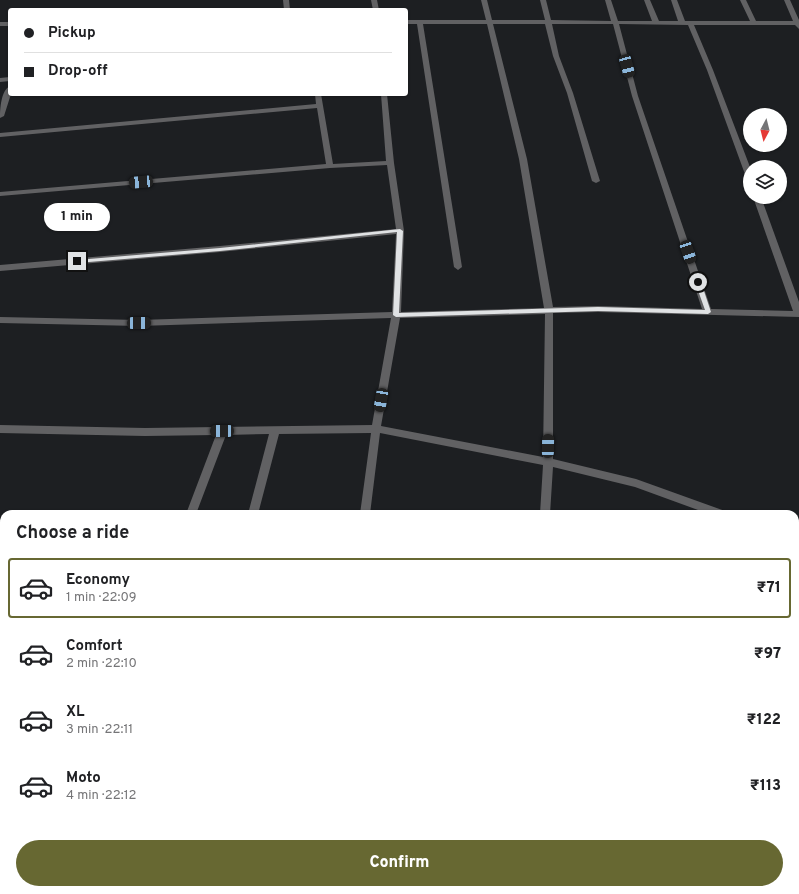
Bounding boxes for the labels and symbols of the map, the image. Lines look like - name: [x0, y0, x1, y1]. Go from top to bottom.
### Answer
- car: [618, 53, 636, 79]
- north arrow: [743, 108, 787, 152]
- car: [129, 175, 153, 189]
- callout: 1 min: [44, 203, 110, 231]
- car: [678, 239, 698, 265]
- route end: [68, 252, 86, 270]
- route start: [689, 273, 707, 291]
- car: [127, 317, 151, 329]
- car: [373, 387, 389, 413]
- car: [210, 425, 234, 437]
- car: [542, 434, 554, 458]

